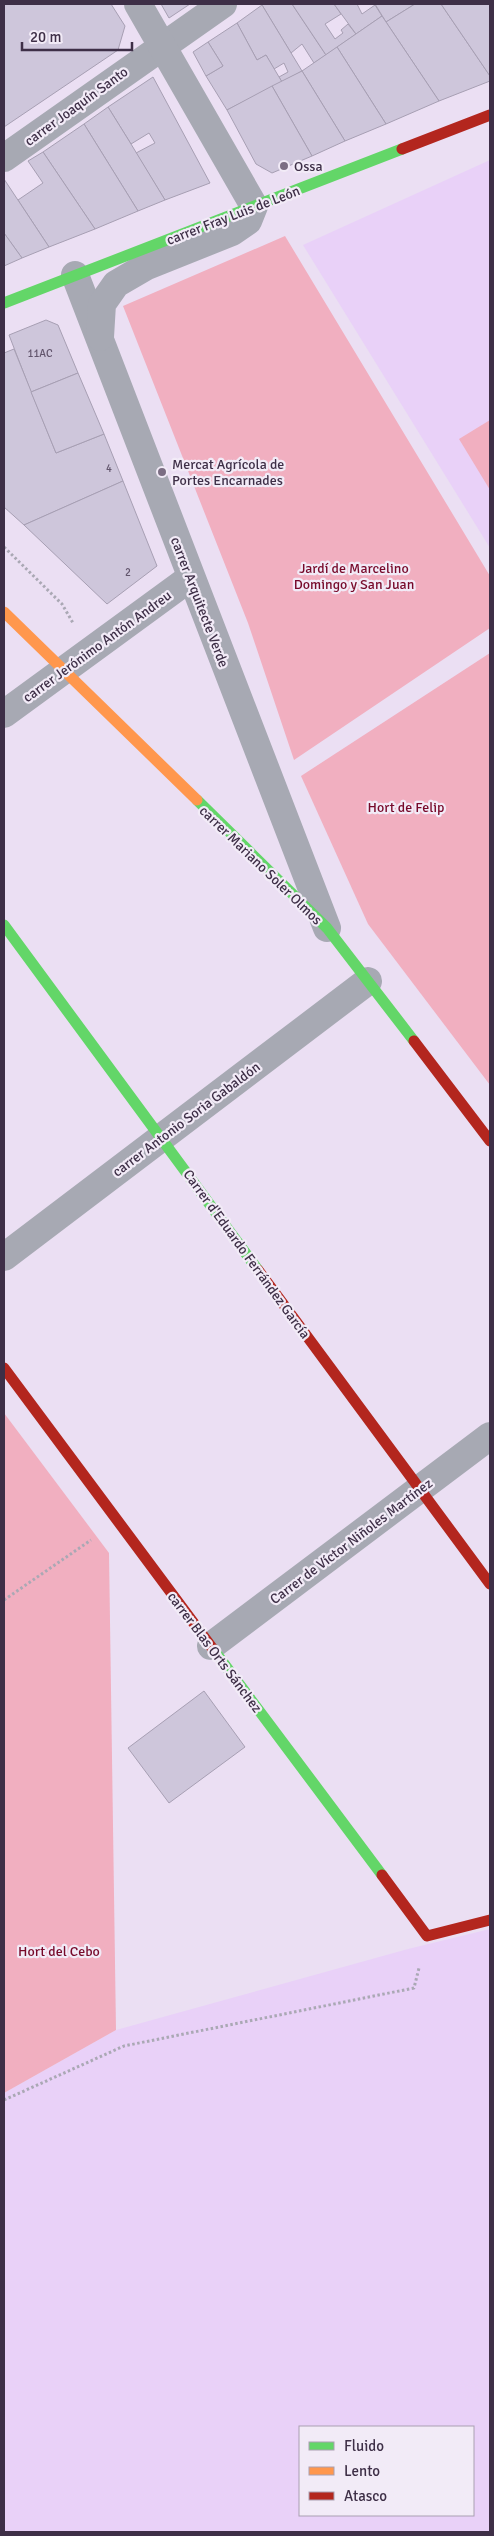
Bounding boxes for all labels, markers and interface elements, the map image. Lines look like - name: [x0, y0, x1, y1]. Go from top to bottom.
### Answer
- scale bar: [22, 20, 132, 52]
- text: 20 m: [30, 28, 61, 46]
- street label: carrer Joaquín Santo: [21, 63, 131, 150]
- place label: Ossa: [294, 158, 323, 175]
- marker: Ossa: [278, 160, 290, 172]
- street label: carrer Fray Luis de León: [164, 182, 302, 249]
- house number: 11AC: [27, 347, 53, 360]
- place label: Mercat Agrícola de Portes Encarnades: [172, 456, 284, 489]
- house number: 4: [106, 462, 112, 475]
- marker: Mercat Agrícola de Portes Encarnades: [156, 466, 168, 478]
- street label: carrer Arquitecte Verde: [167, 535, 232, 670]
- park label: Jardí de Marcelino Domingo y San Juan: [294, 560, 414, 593]
- house number: 2: [125, 566, 131, 579]
- street label: carrer Jerónimo Antón Andreu: [20, 587, 175, 706]
- park label: Hort de Felip: [368, 799, 444, 816]
- street label: carrer Mariano Soler Olmos: [196, 802, 325, 928]
- street label: carrer Antonio Soria Gabaldón: [109, 1058, 263, 1180]
- street label: Carrer d'Eduardo Ferrández García: [179, 1166, 314, 1342]
- street label: Carrer de Víctor Niñoles Martínez: [267, 1475, 436, 1608]
- street label: carrer Blas Orts Sánchez: [164, 1589, 266, 1716]
- park label: Hort del Cebo: [18, 1943, 100, 1960]
- legend: [299, 2426, 474, 2516]
- text: Fluido: [344, 2437, 384, 2455]
- text: Lento: [344, 2462, 380, 2480]
- text: Atasco: [344, 2487, 387, 2505]

